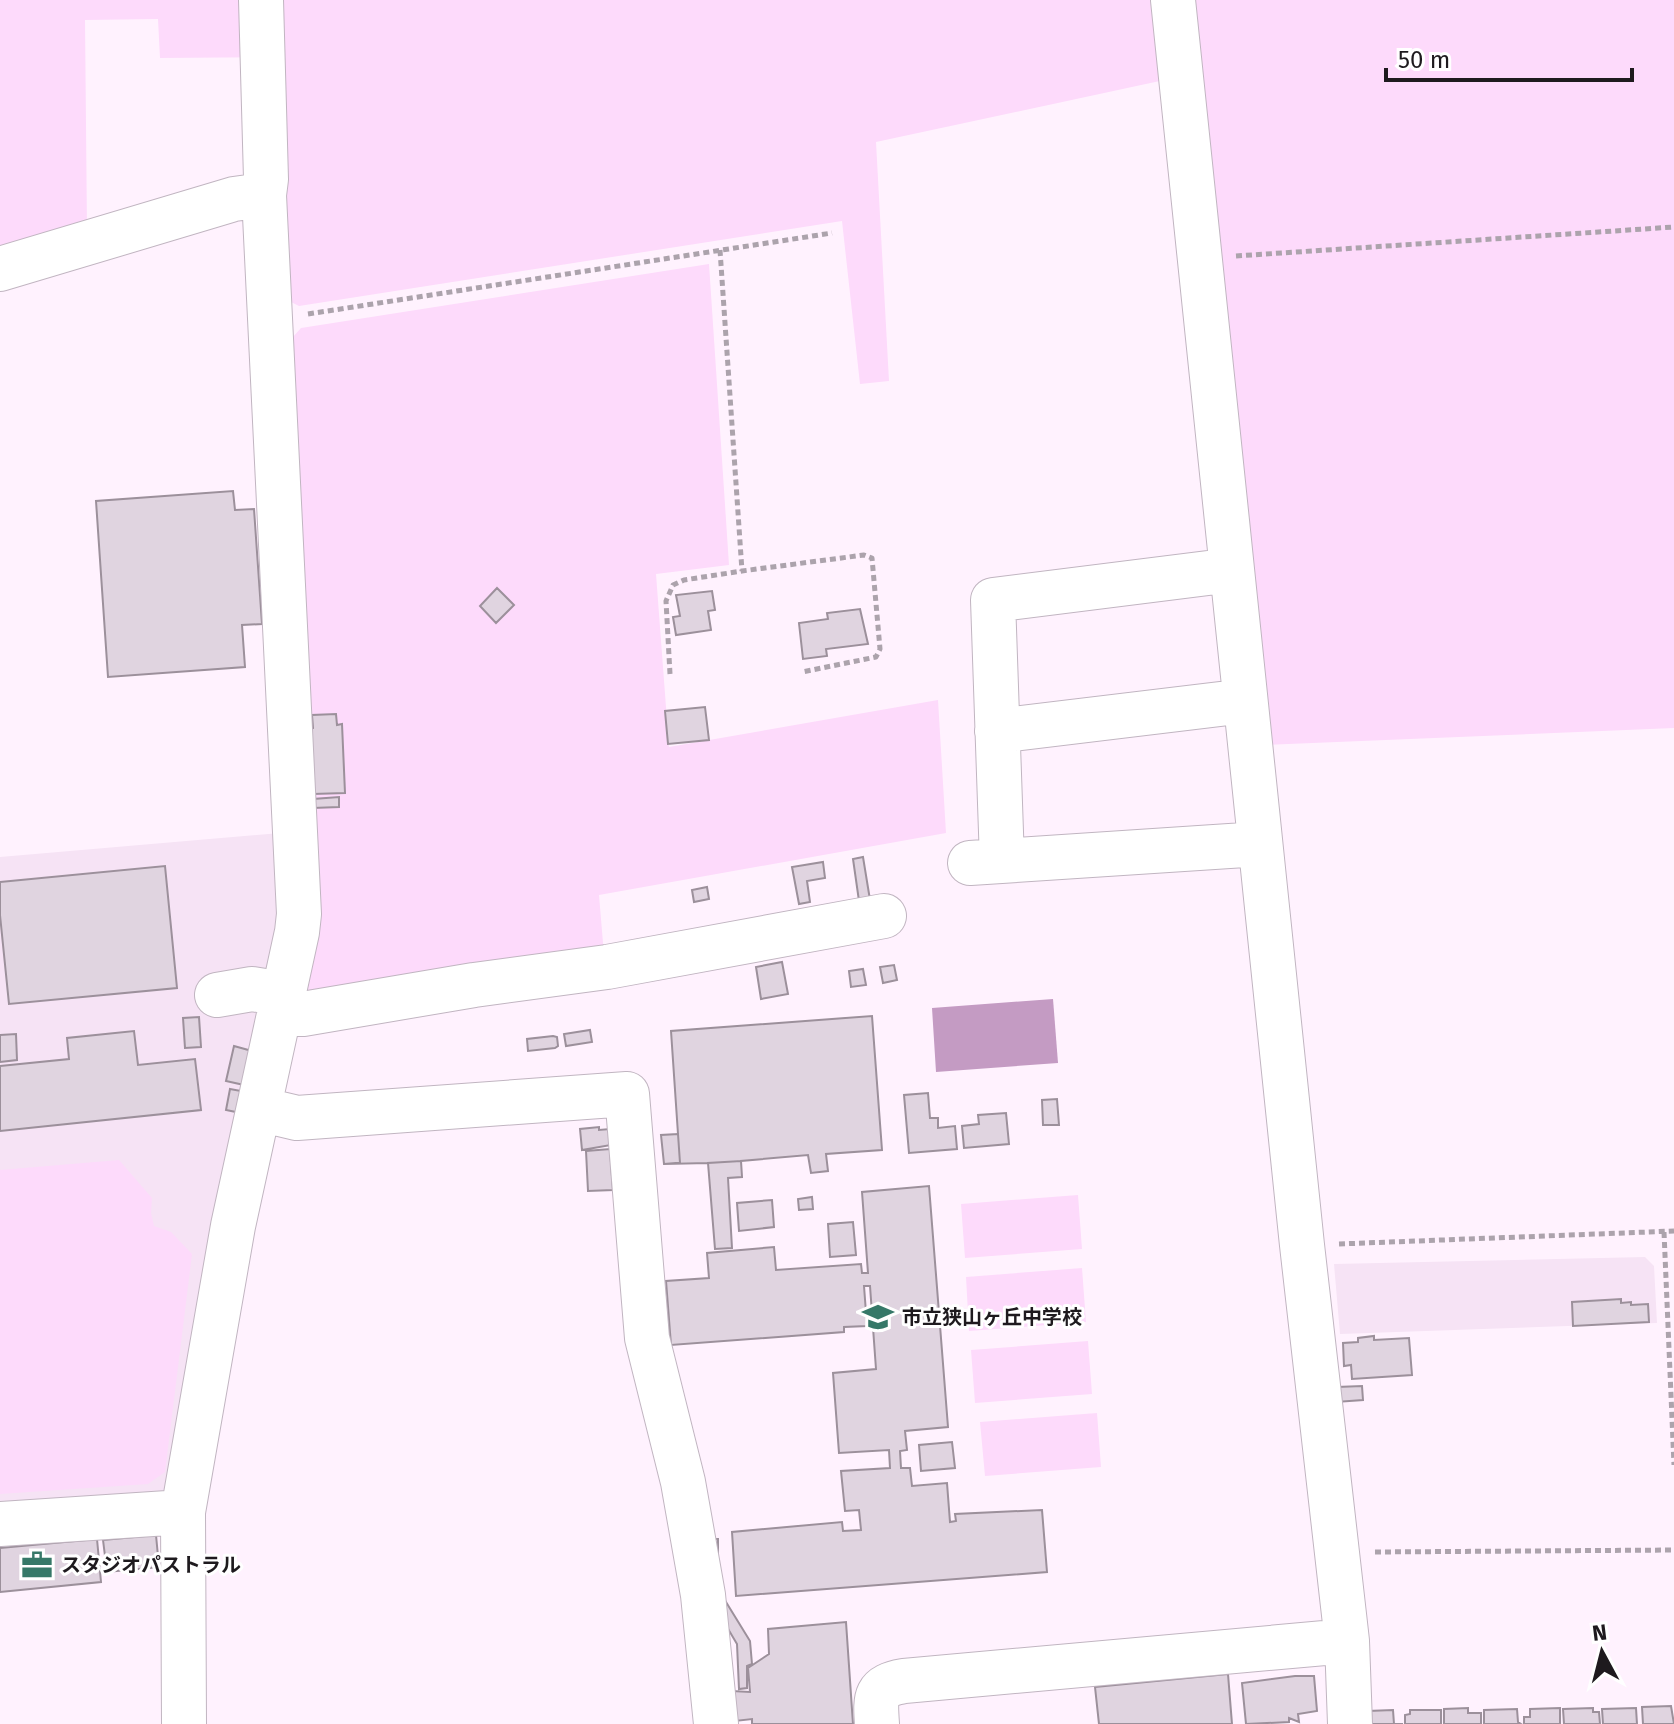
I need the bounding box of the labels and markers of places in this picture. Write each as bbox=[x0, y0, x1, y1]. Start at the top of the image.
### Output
school or university icon: 市立狭山ヶ丘中学校 bbox=[861, 1300, 895, 1334]
place label: 市立狭山ヶ丘中学校 bbox=[902, 1305, 1082, 1329]
office icon: スタジオパストラル bbox=[20, 1548, 54, 1582]
place label: スタジオパストラル bbox=[61, 1553, 241, 1577]

